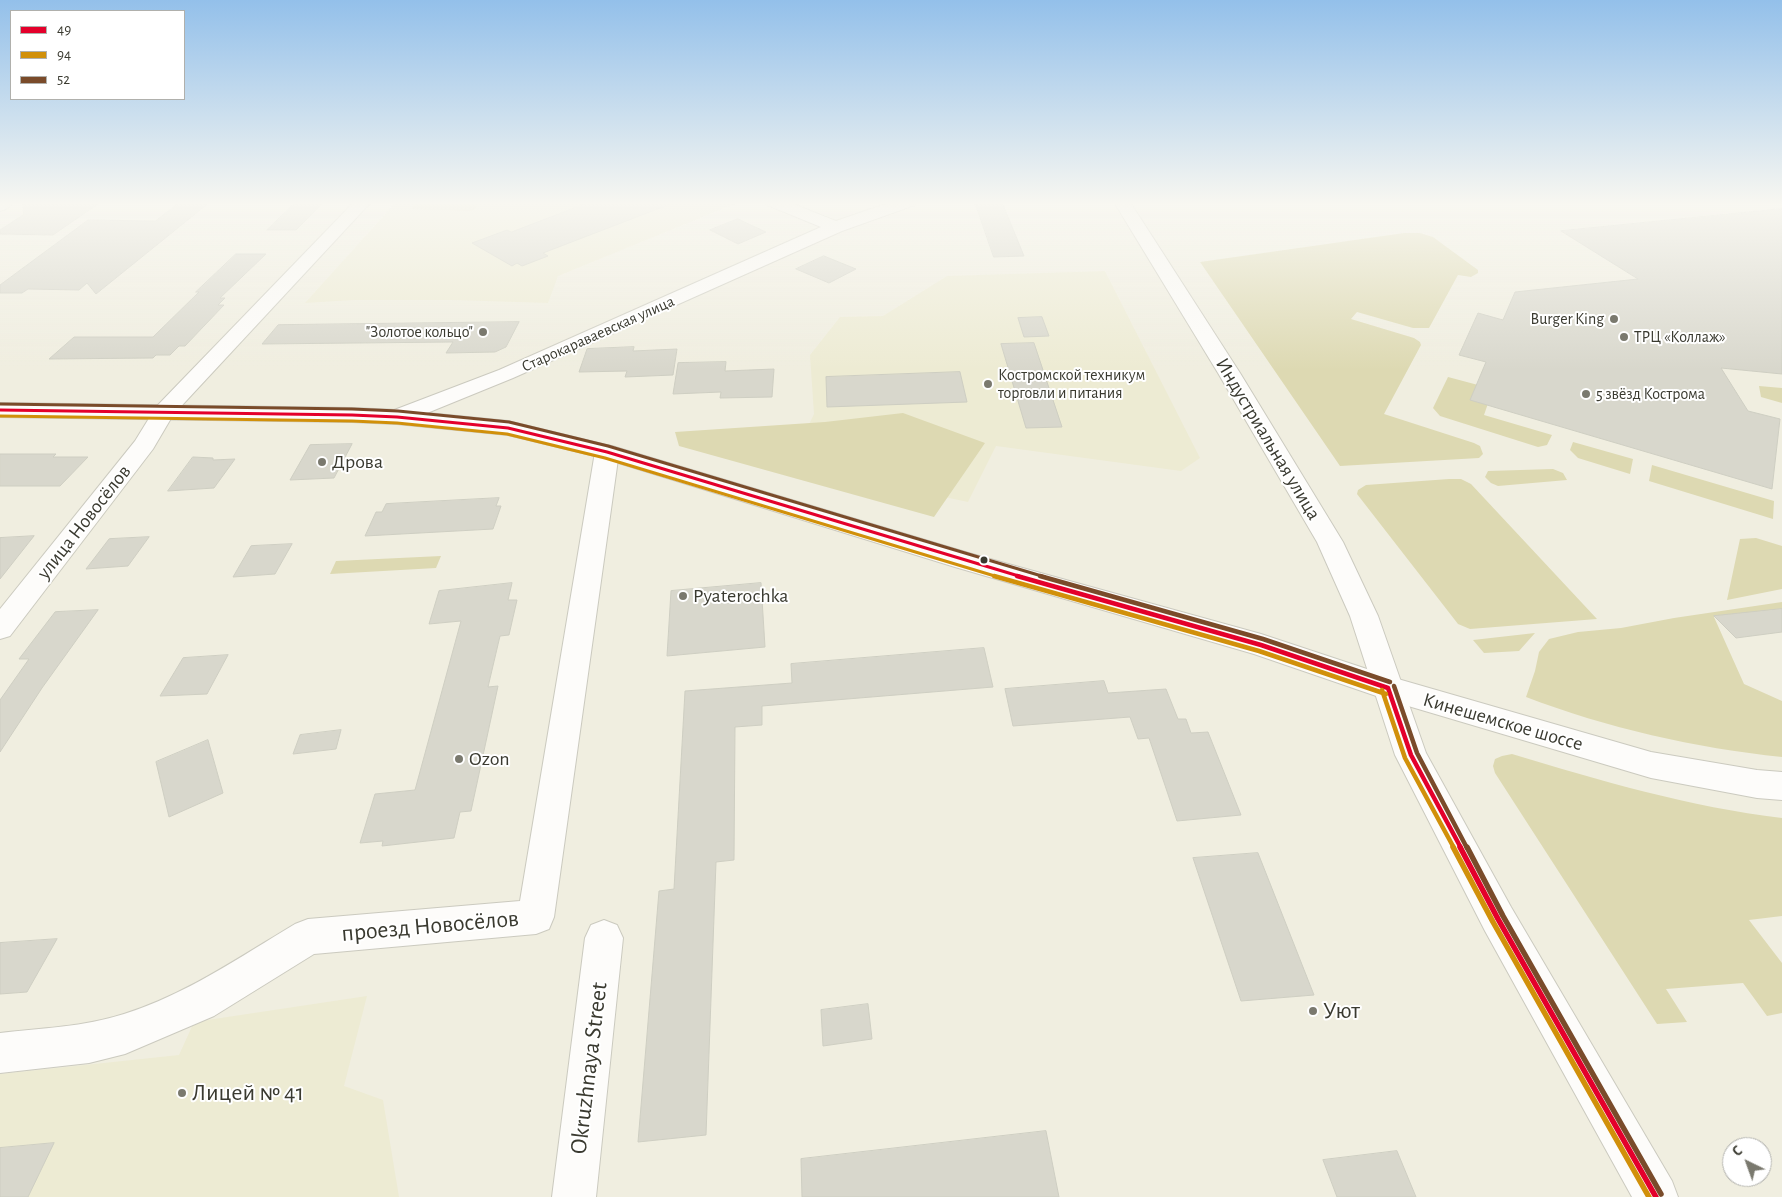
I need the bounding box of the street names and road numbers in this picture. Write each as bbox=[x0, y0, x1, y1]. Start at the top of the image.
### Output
street label: Старокараваевская улица bbox=[519, 292, 677, 376]
street label: Индустриальная улица bbox=[1210, 353, 1326, 525]
street label: улица Новосёлов bbox=[32, 460, 136, 584]
street label: Кинешемское шоссе bbox=[1420, 688, 1586, 756]
street label: проезд Новосёлов bbox=[340, 904, 520, 948]
street label: Okruzhnaya Street bbox=[564, 980, 614, 1156]

